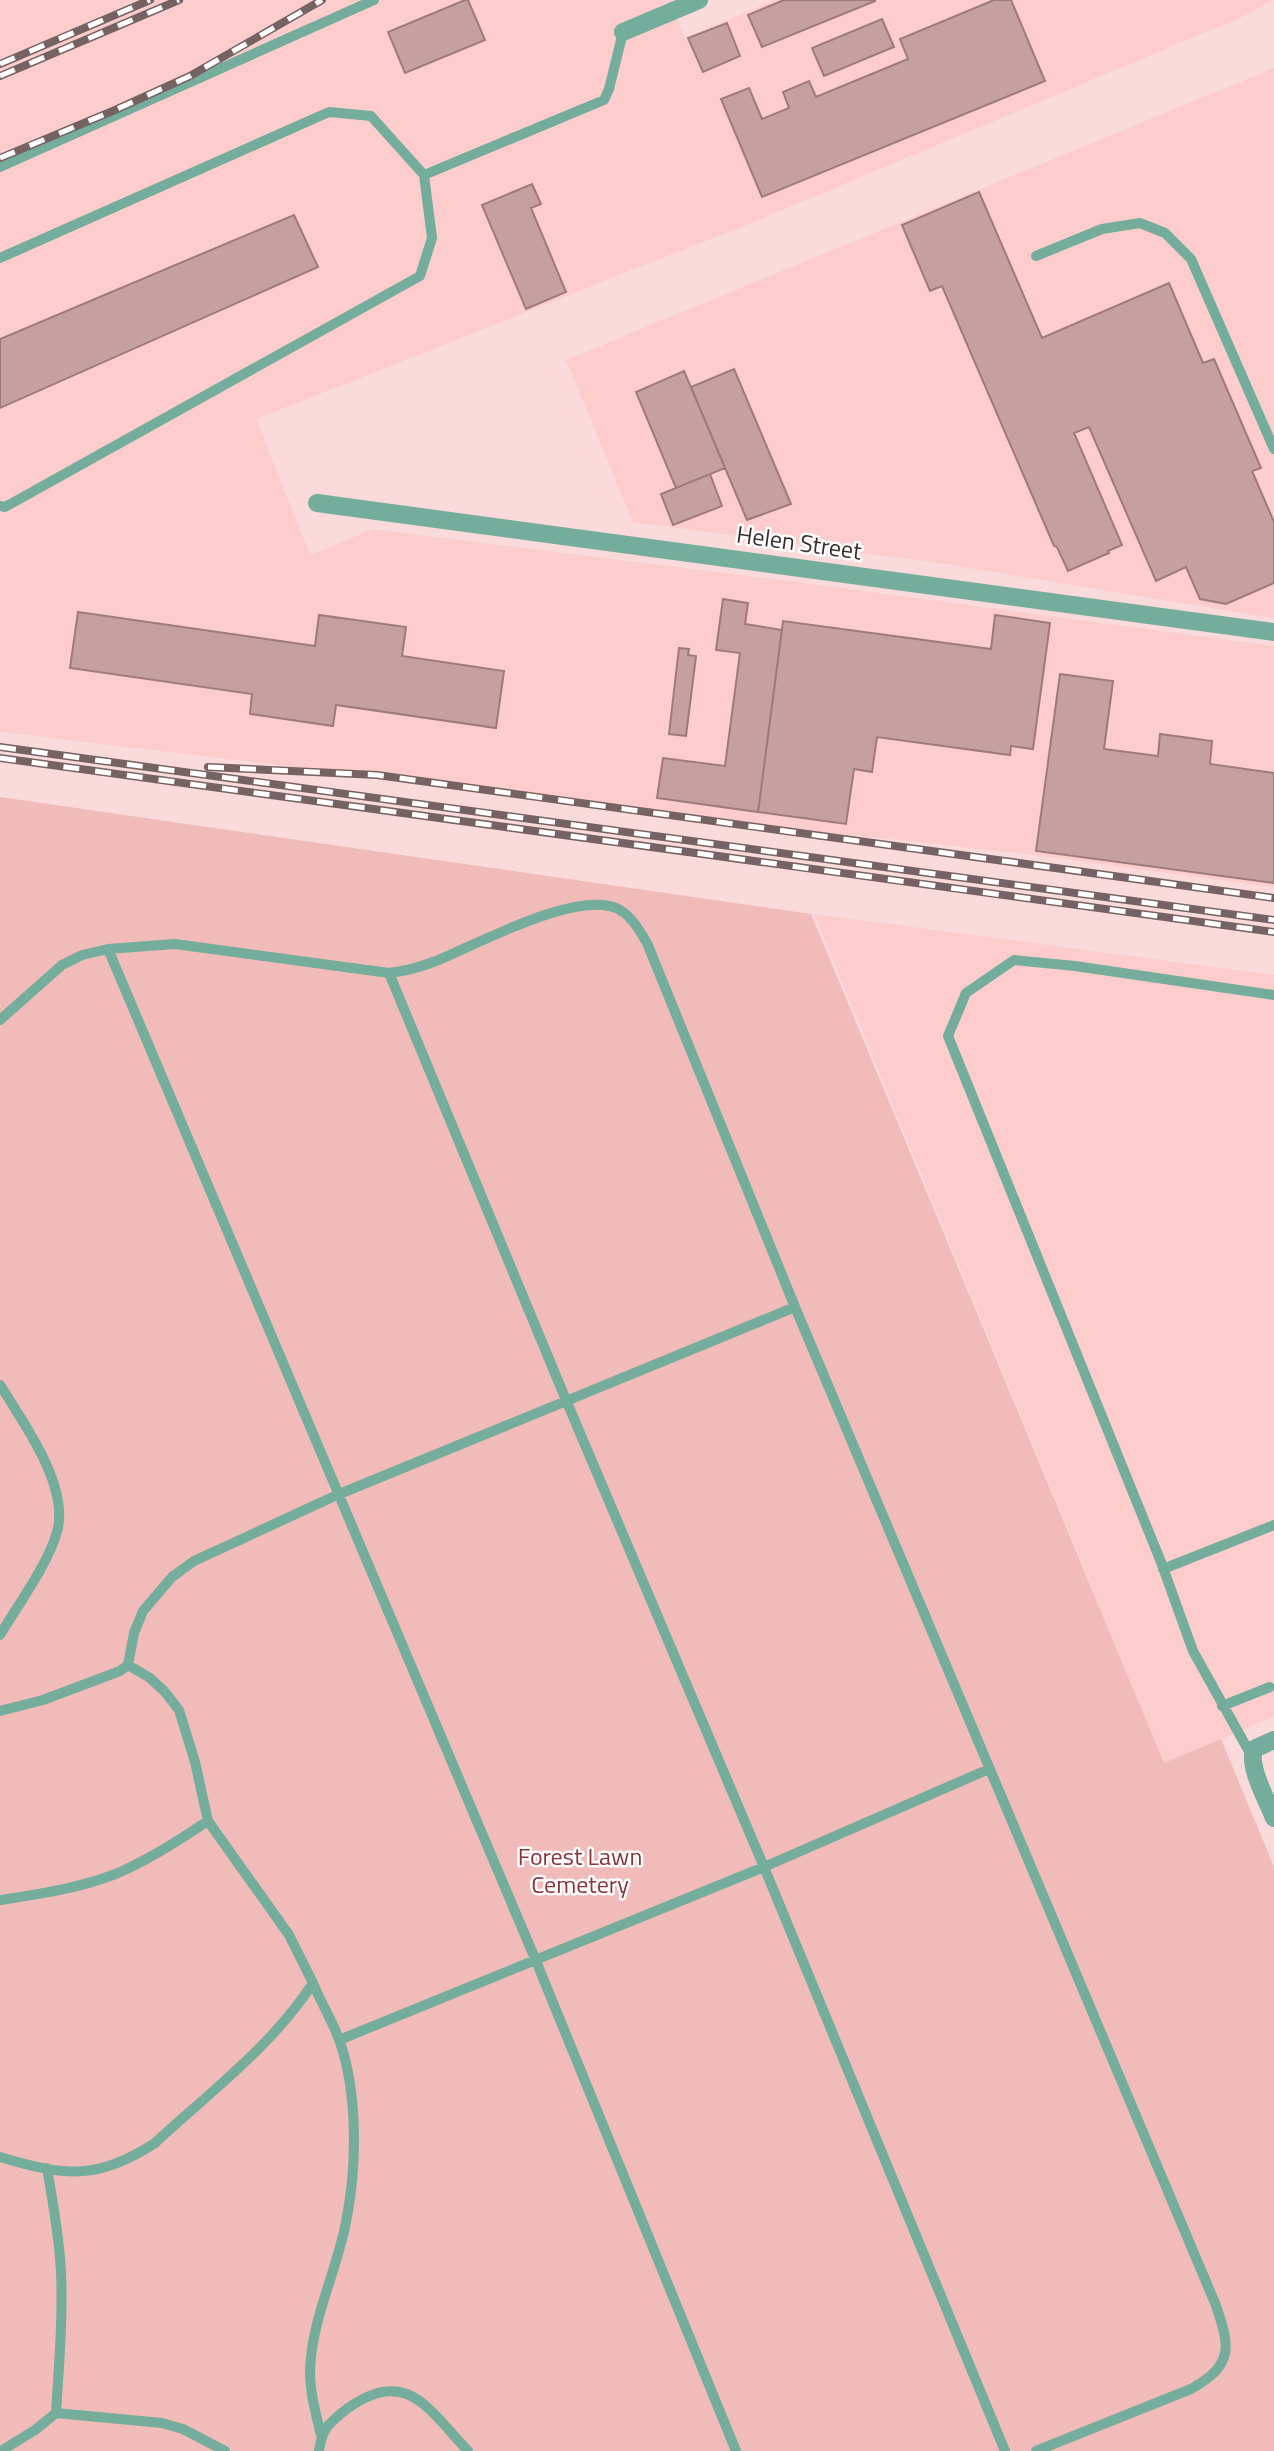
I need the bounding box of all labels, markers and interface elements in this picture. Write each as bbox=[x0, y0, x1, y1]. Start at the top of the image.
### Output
street label: Helen Street bbox=[734, 515, 865, 569]
park label: Forest Lawn Cemetery bbox=[518, 1838, 642, 1902]

